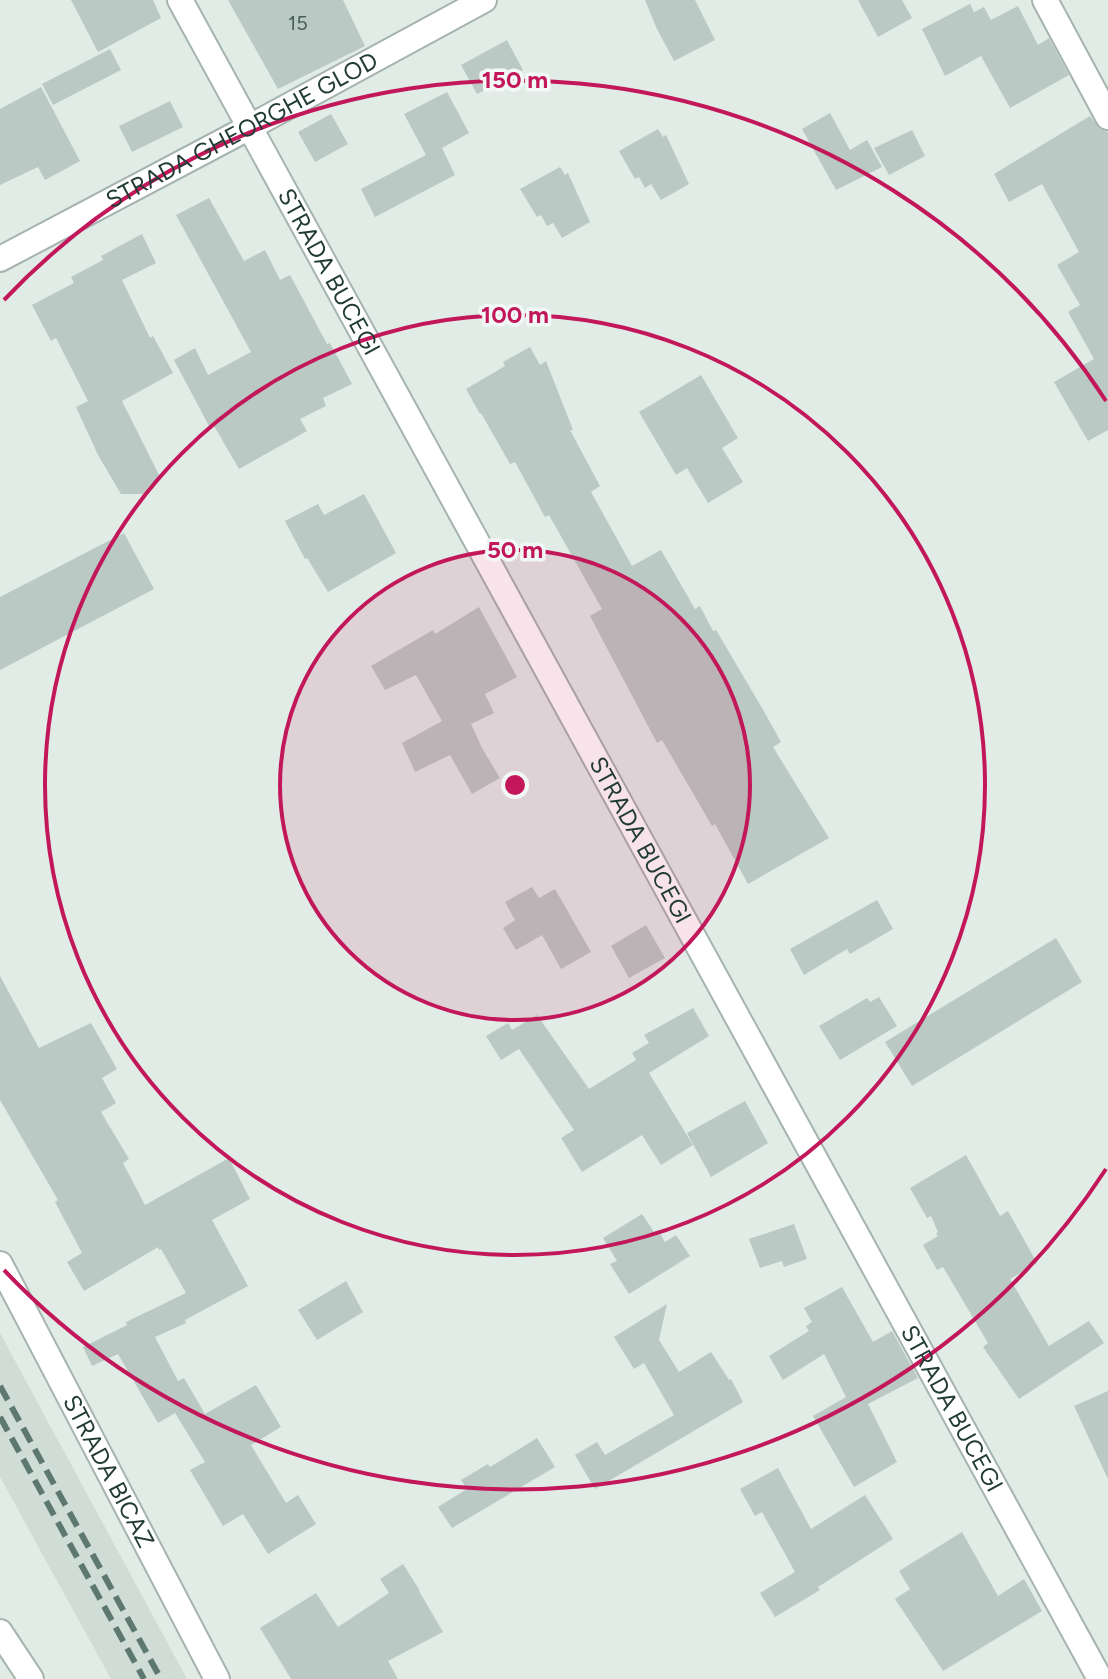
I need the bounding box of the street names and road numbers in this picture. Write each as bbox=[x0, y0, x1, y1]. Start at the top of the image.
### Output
street label: STRADA GHEORGHE GLOD bbox=[101, 45, 383, 214]
street label: STRADA BUCEGI bbox=[272, 183, 387, 360]
street label: STRADA BUCEGI bbox=[583, 752, 698, 928]
street label: STRADA BUCEGI bbox=[895, 1320, 1009, 1497]
street label: STRADA BICAZ bbox=[57, 1390, 161, 1552]

